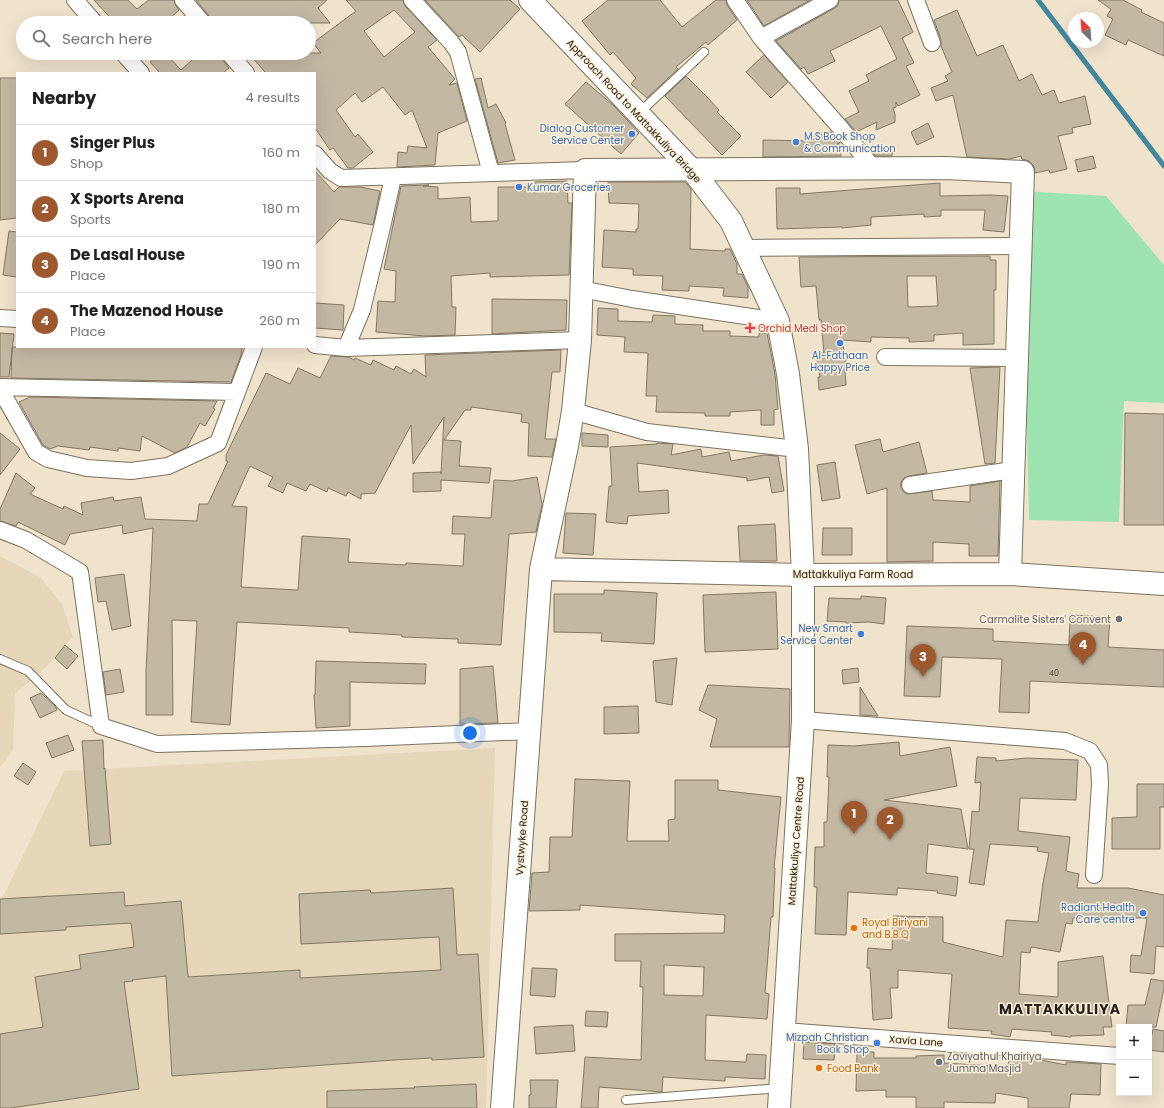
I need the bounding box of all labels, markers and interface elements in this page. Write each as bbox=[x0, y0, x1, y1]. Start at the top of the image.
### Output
north arrow bbox=[1068, 12, 1104, 48]
search box bbox=[16, 16, 316, 60]
icon: search bbox=[30, 27, 52, 49]
text: Search here bbox=[62, 28, 152, 49]
street label: Approach Road to Mattakkuliya Bridge bbox=[563, 36, 705, 186]
text: Nearby bbox=[32, 86, 96, 110]
text: 4 results bbox=[246, 88, 300, 107]
place label: Dialog Customer Service Center bbox=[540, 121, 624, 148]
marker: Dialog Customer Service Center bbox=[627, 129, 637, 139]
place label: M.S Book Shop & Communication bbox=[804, 129, 896, 156]
text: Singer Plus bbox=[70, 132, 155, 153]
marker: M.S Book Shop & Communication bbox=[791, 137, 801, 147]
text: 1 bbox=[43, 143, 47, 162]
text: 160 m bbox=[263, 143, 300, 162]
text: Shop bbox=[70, 154, 103, 173]
place label: Kumar Groceries bbox=[527, 180, 611, 195]
marker: Kumar Groceries bbox=[514, 182, 524, 192]
text: X Sports Arena bbox=[70, 188, 184, 209]
text: 2 bbox=[41, 199, 49, 218]
text: 180 m bbox=[263, 199, 300, 218]
text: Sports bbox=[70, 210, 111, 229]
text: De Lasal House bbox=[70, 244, 185, 265]
text: 3 bbox=[41, 255, 49, 274]
text: 190 m bbox=[263, 255, 300, 274]
text: Place bbox=[70, 266, 105, 285]
text: The Mazenod House bbox=[70, 300, 223, 321]
text: 4 bbox=[41, 311, 49, 330]
text: 260 m bbox=[259, 311, 300, 330]
place label: Orchid Medi Shop bbox=[758, 321, 846, 336]
text: Place bbox=[70, 322, 105, 341]
marker: Orchid Medi Shop bbox=[745, 323, 755, 333]
marker: Al-Fathaan Happy Price bbox=[835, 338, 845, 348]
place label: Al-Fathaan Happy Price bbox=[810, 348, 870, 375]
street label: Mattakkuliya Farm Road bbox=[793, 567, 913, 582]
place label: Carmalite Sisters' Convent bbox=[979, 612, 1111, 627]
marker: Carmalite Sisters' Convent bbox=[1114, 614, 1124, 624]
place label: New Smart Service Center bbox=[780, 621, 853, 648]
marker: New Smart Service Center bbox=[856, 629, 866, 639]
pin: 4 bbox=[1070, 632, 1096, 665]
pin: 3 bbox=[910, 644, 936, 677]
house number: 40 bbox=[1049, 668, 1059, 679]
your location bbox=[460, 723, 480, 743]
street label: Mattakkuliya Centre Road bbox=[784, 776, 808, 906]
street label: Vystwyke Road bbox=[512, 800, 532, 876]
pin: 1 bbox=[841, 801, 867, 834]
pin: 2 bbox=[877, 807, 903, 840]
place label: Radiant Health Care centre bbox=[1061, 900, 1135, 927]
marker: Radiant Health Care centre bbox=[1138, 908, 1148, 918]
place label: Royal Biriyani and B.B.Q bbox=[862, 915, 928, 942]
marker: Royal Biriyani and B.B.Q bbox=[849, 923, 859, 933]
district label: MATTAKKULIYA bbox=[999, 999, 1121, 1019]
map controls bbox=[1116, 1024, 1152, 1096]
button: + bbox=[1116, 1024, 1152, 1060]
place label: Mizpah Christian Book Shop bbox=[786, 1030, 869, 1057]
street label: Xavia Lane bbox=[888, 1032, 944, 1050]
marker: Mizpah Christian Book Shop bbox=[872, 1038, 882, 1048]
place label: Zaviyathul Khairiya Jumma Masjid bbox=[947, 1049, 1041, 1076]
marker: Zaviyathul Khairiya Jumma Masjid bbox=[934, 1057, 944, 1067]
button: − bbox=[1116, 1060, 1152, 1096]
place label: Food Bank bbox=[827, 1061, 880, 1076]
marker: Food Bank bbox=[814, 1063, 824, 1073]

